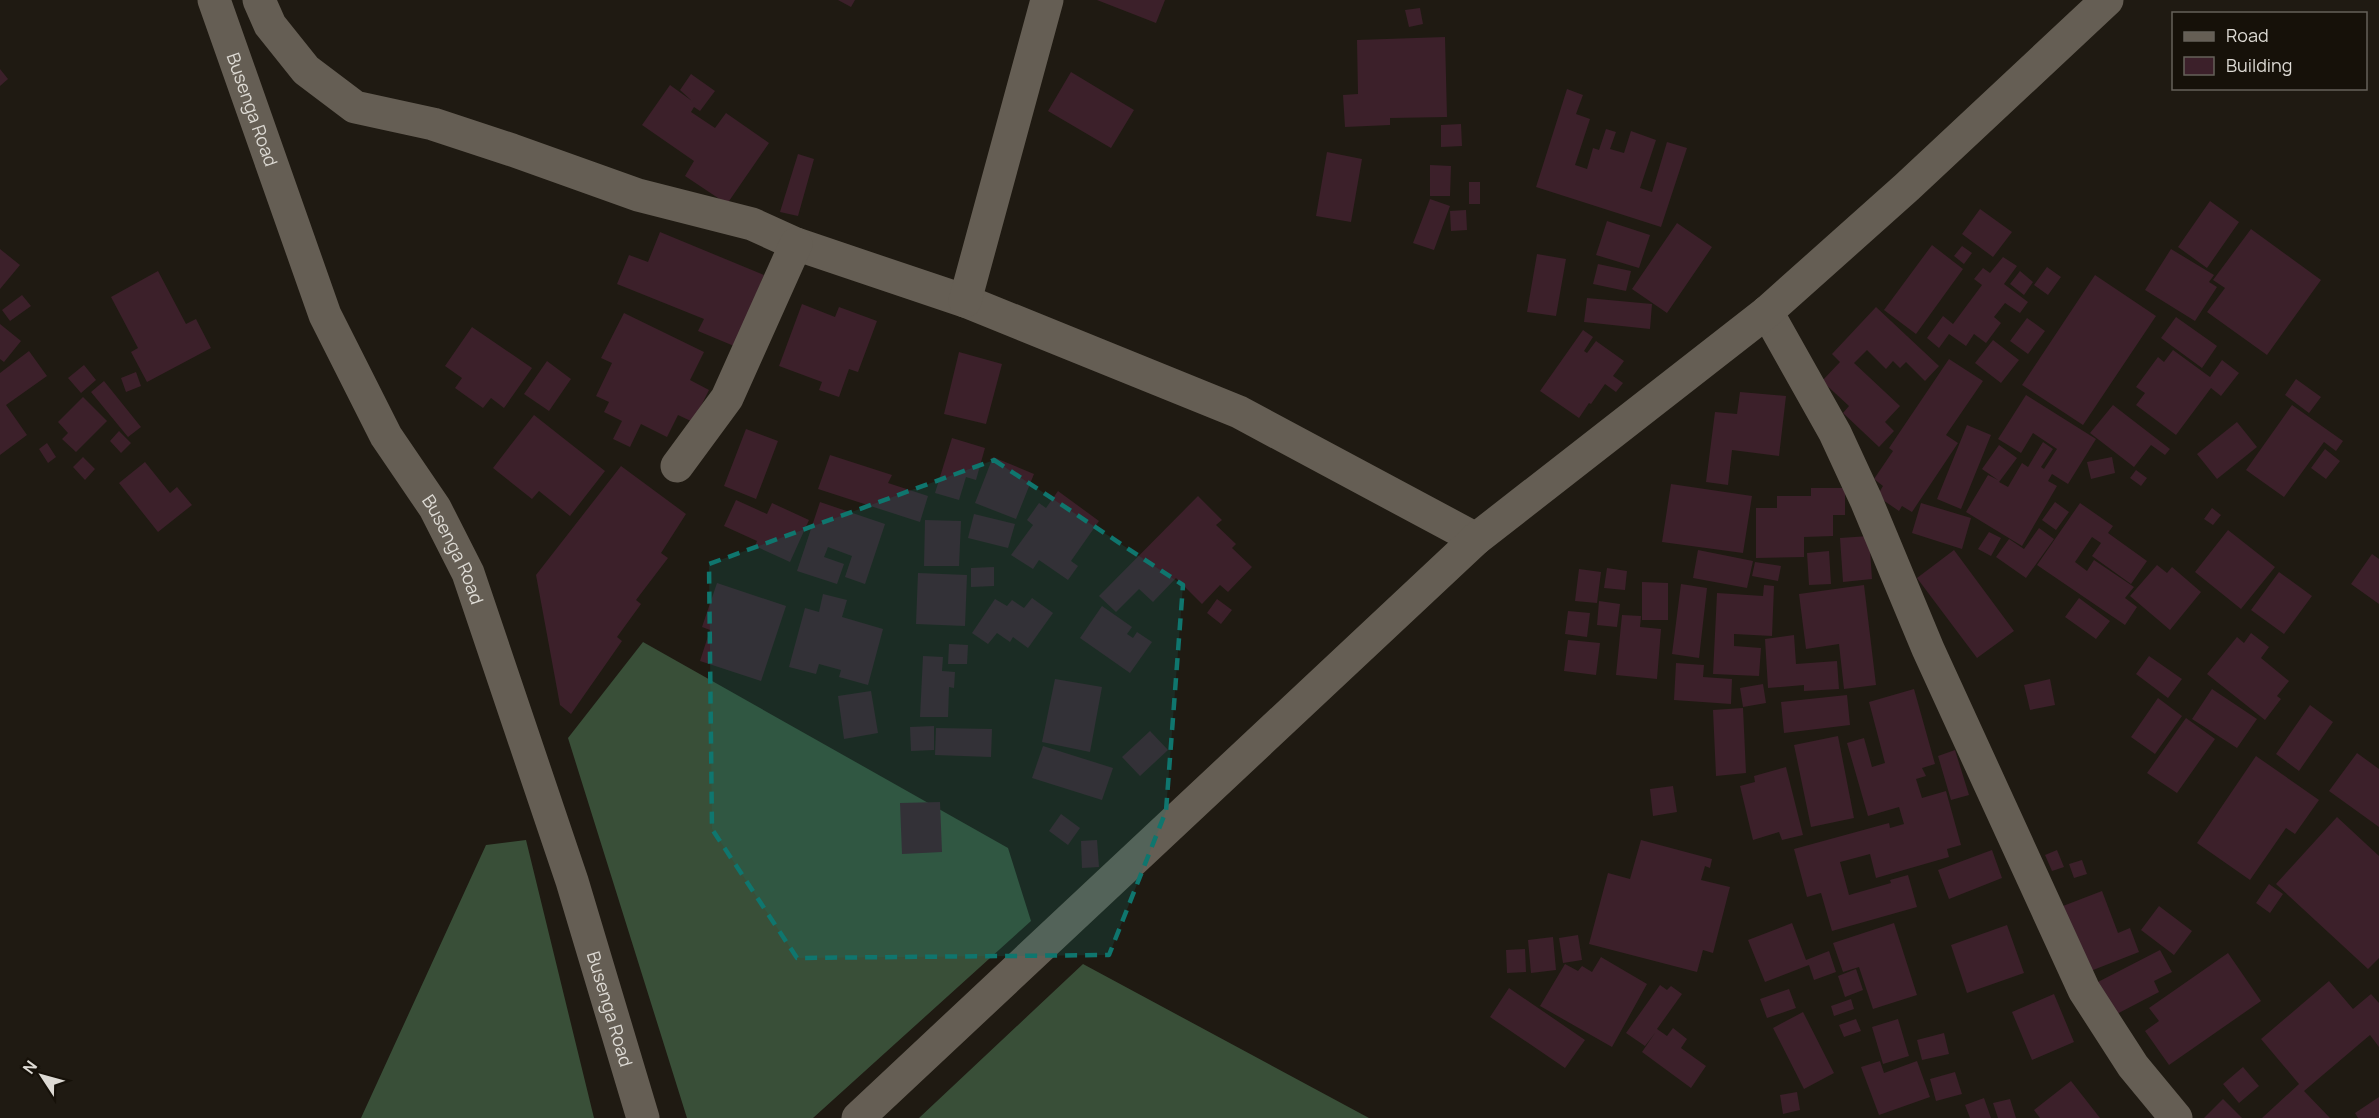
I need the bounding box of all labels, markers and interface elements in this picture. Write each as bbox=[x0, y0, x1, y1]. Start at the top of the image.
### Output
legend bbox=[2172, 12, 2367, 90]
text: Road bbox=[2226, 23, 2269, 47]
street label: Busenga Road bbox=[221, 49, 284, 170]
text: Building bbox=[2226, 53, 2292, 77]
street label: Busenga Road bbox=[417, 490, 490, 607]
street label: Busenga Road bbox=[582, 948, 639, 1069]
north arrow bbox=[12, 1046, 72, 1106]
text: N bbox=[18, 1056, 42, 1078]

